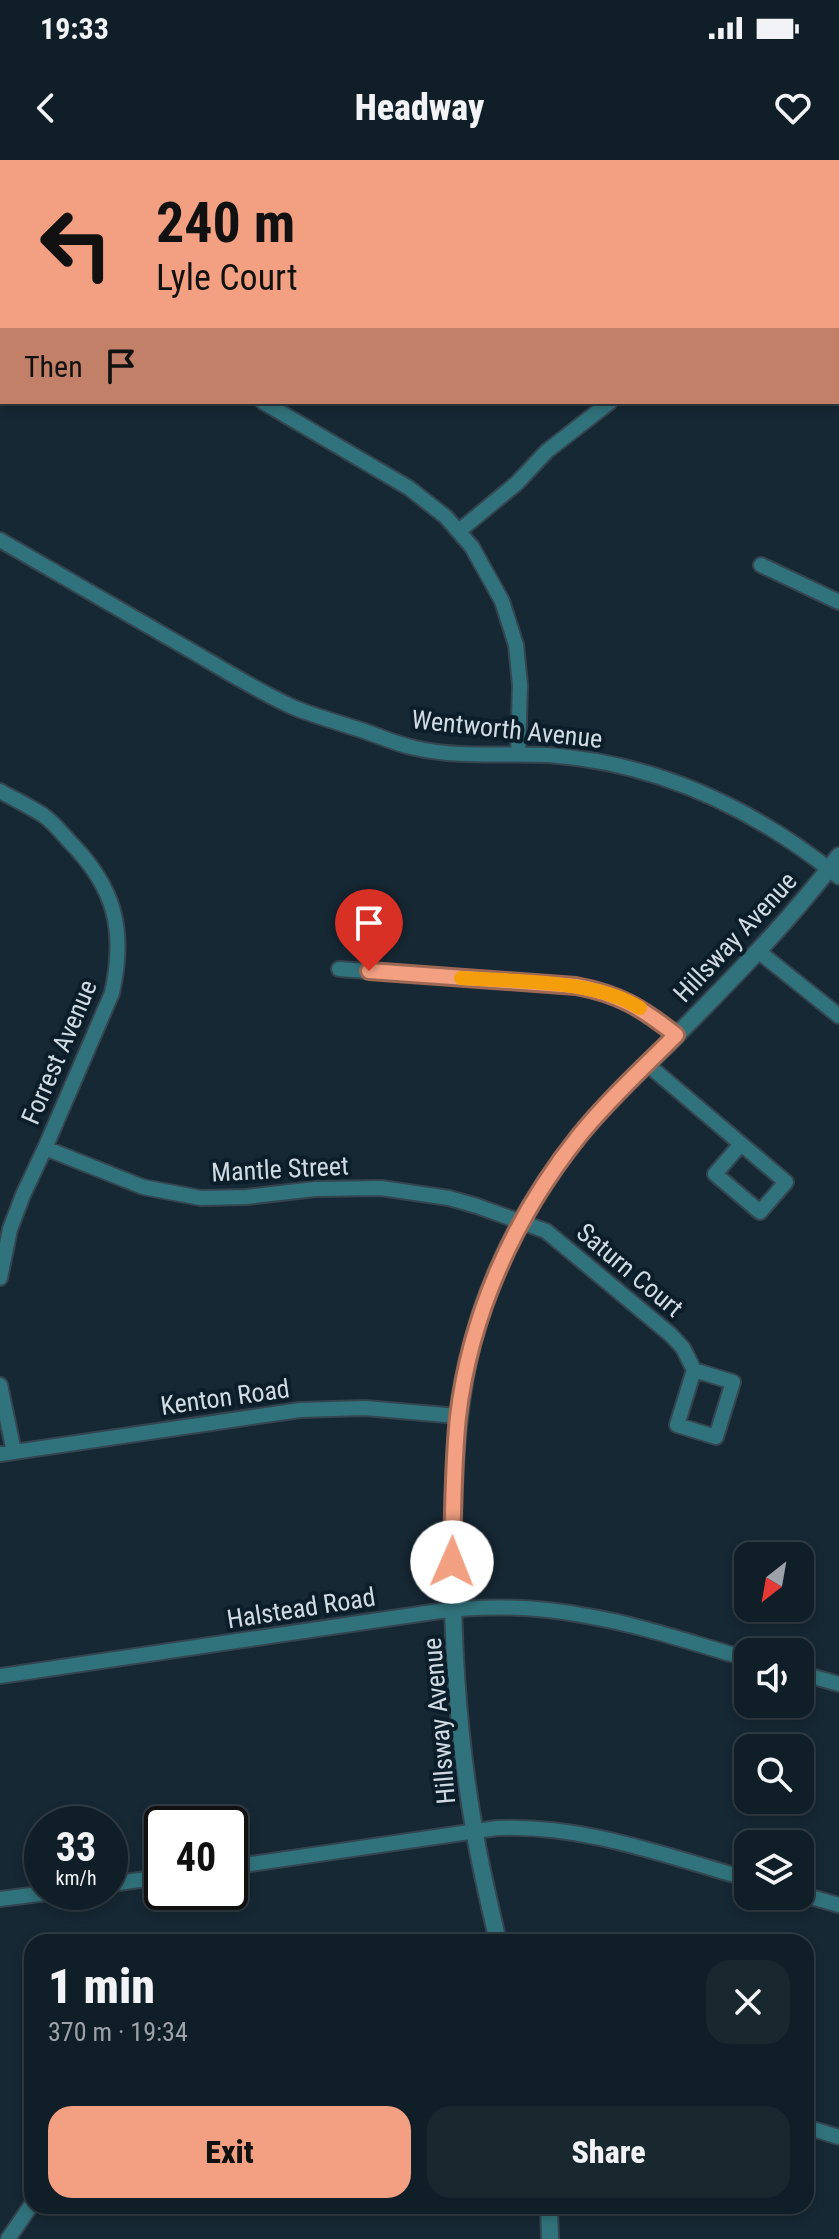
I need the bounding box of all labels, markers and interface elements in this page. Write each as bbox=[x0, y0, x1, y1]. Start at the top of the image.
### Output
text: 19:33 bbox=[40, 11, 109, 46]
icon: back bbox=[24, 86, 68, 130]
icon: heart bbox=[771, 86, 815, 130]
text: Headway bbox=[355, 87, 484, 129]
text: 240 m bbox=[156, 190, 295, 256]
icon: left bbox=[24, 192, 128, 296]
text: Lyle Court bbox=[156, 257, 298, 299]
icon: arrive bbox=[99, 344, 143, 388]
text: Then bbox=[24, 349, 83, 384]
street label: Wentworth Avenue bbox=[410, 704, 604, 754]
street label: Hillsway Avenue bbox=[667, 866, 803, 1008]
pin bbox=[335, 889, 403, 971]
icon: arrive bbox=[347, 901, 391, 945]
street label: Forrest Avenue bbox=[15, 976, 103, 1128]
street label: Mantle Street bbox=[211, 1150, 349, 1188]
street label: Saturn Court bbox=[571, 1217, 689, 1323]
street label: Kenton Road bbox=[159, 1373, 291, 1421]
position arrow bbox=[410, 1520, 494, 1604]
north arrow bbox=[734, 1542, 814, 1622]
map controls bbox=[734, 1542, 814, 1910]
street label: Halstead Road bbox=[225, 1581, 377, 1635]
street label: Hillsway Avenue bbox=[417, 1637, 461, 1805]
button: sound bbox=[734, 1638, 814, 1718]
button: search bbox=[734, 1734, 814, 1814]
speed limit sign: 40 bbox=[144, 1806, 248, 1910]
text: 33 bbox=[56, 1824, 96, 1871]
button: layers bbox=[734, 1830, 814, 1910]
text: km/h bbox=[55, 1866, 97, 1890]
text: 1 min bbox=[48, 1958, 155, 2015]
button: close bbox=[706, 1960, 790, 2044]
text: 370 m · 19:34 bbox=[48, 2017, 188, 2047]
button: Exit bbox=[48, 2106, 411, 2198]
button: Share bbox=[427, 2106, 790, 2198]

